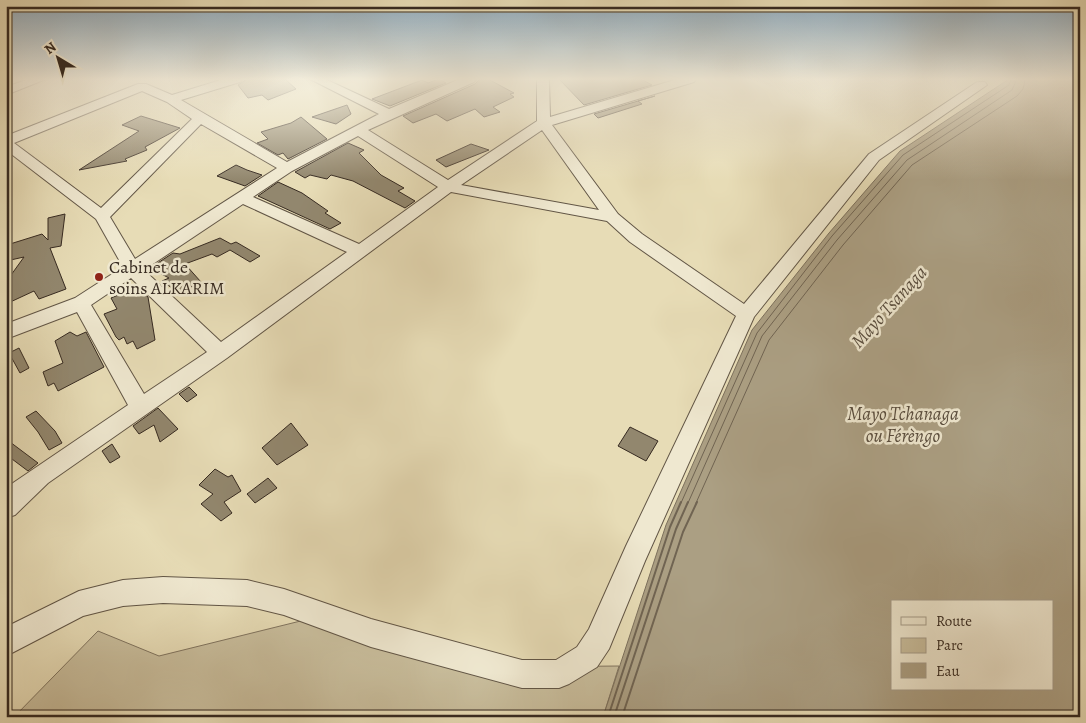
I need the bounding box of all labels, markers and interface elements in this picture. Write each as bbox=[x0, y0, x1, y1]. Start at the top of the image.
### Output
north arrow bbox=[32, 32, 82, 82]
text: N bbox=[40, 38, 60, 59]
place label: Cabinet de soins ALKARIM bbox=[109, 255, 225, 300]
water label: Mayo Tsanaga bbox=[845, 260, 933, 354]
marker: Cabinet de soins ALKARIM bbox=[93, 271, 105, 283]
water label: Mayo Tchanaga ou Férèngo bbox=[847, 401, 959, 449]
legend bbox=[891, 600, 1054, 690]
text: Route bbox=[936, 611, 972, 631]
text: Parc bbox=[936, 635, 963, 655]
text: Eau bbox=[936, 661, 961, 681]

